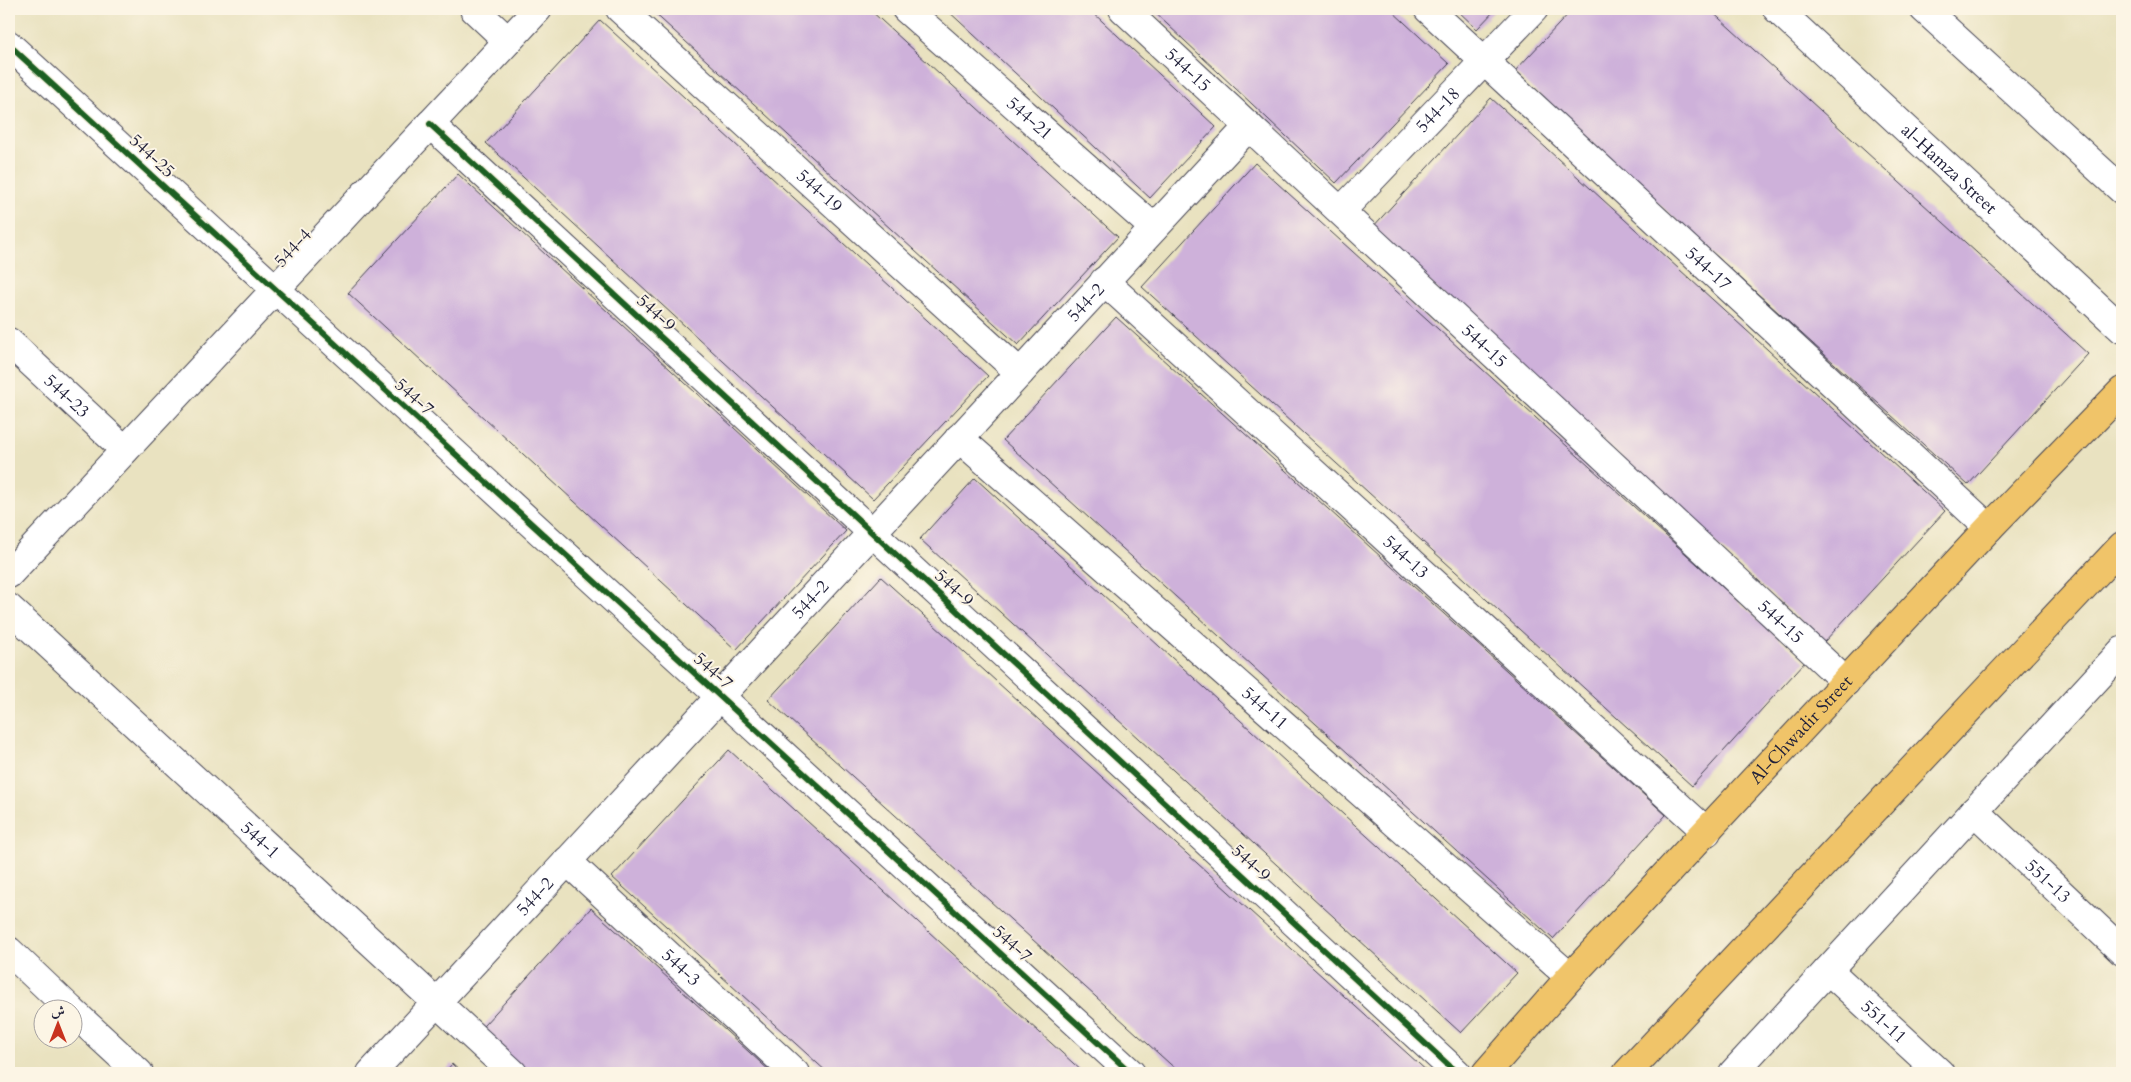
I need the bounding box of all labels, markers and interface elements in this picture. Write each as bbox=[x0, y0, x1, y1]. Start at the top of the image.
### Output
street label: 544-15 bbox=[1160, 42, 1216, 97]
street label: 544-18 bbox=[1410, 82, 1465, 138]
street label: 544-21 bbox=[1001, 91, 1058, 146]
street label: al-Hamza Street bbox=[1896, 118, 2003, 220]
street label: 544-25 bbox=[124, 128, 180, 184]
street label: 544-19 bbox=[791, 163, 848, 218]
street label: 544-4 bbox=[269, 223, 317, 273]
street label: 544-17 bbox=[1680, 241, 1737, 296]
street label: 544-2 bbox=[1061, 277, 1110, 327]
street label: 544-9 bbox=[631, 289, 681, 337]
street label: 544-15 bbox=[1456, 318, 1513, 373]
street label: 544-23 bbox=[38, 368, 95, 423]
street label: 544-7 bbox=[389, 373, 439, 421]
street label: 544-13 bbox=[1377, 529, 1434, 584]
street label: 544-9 bbox=[929, 564, 979, 612]
street label: 544-2 bbox=[786, 574, 835, 624]
street label: 544-15 bbox=[1753, 594, 1809, 649]
street label: 544-7 bbox=[688, 647, 738, 695]
street label: Al-Chwadir Street bbox=[1744, 669, 1858, 790]
street label: 544-11 bbox=[1236, 681, 1294, 735]
street label: 544-1 bbox=[235, 815, 285, 864]
street label: 544-9 bbox=[1226, 839, 1276, 887]
street label: 551-13 bbox=[2020, 853, 2076, 909]
street label: 544-2 bbox=[510, 871, 559, 921]
street label: 544-7 bbox=[987, 920, 1037, 968]
street label: 544-3 bbox=[656, 943, 706, 992]
street label: 551-11 bbox=[1856, 994, 1912, 1049]
north arrow bbox=[32, 1000, 82, 1050]
text: ش bbox=[51, 1002, 65, 1021]

